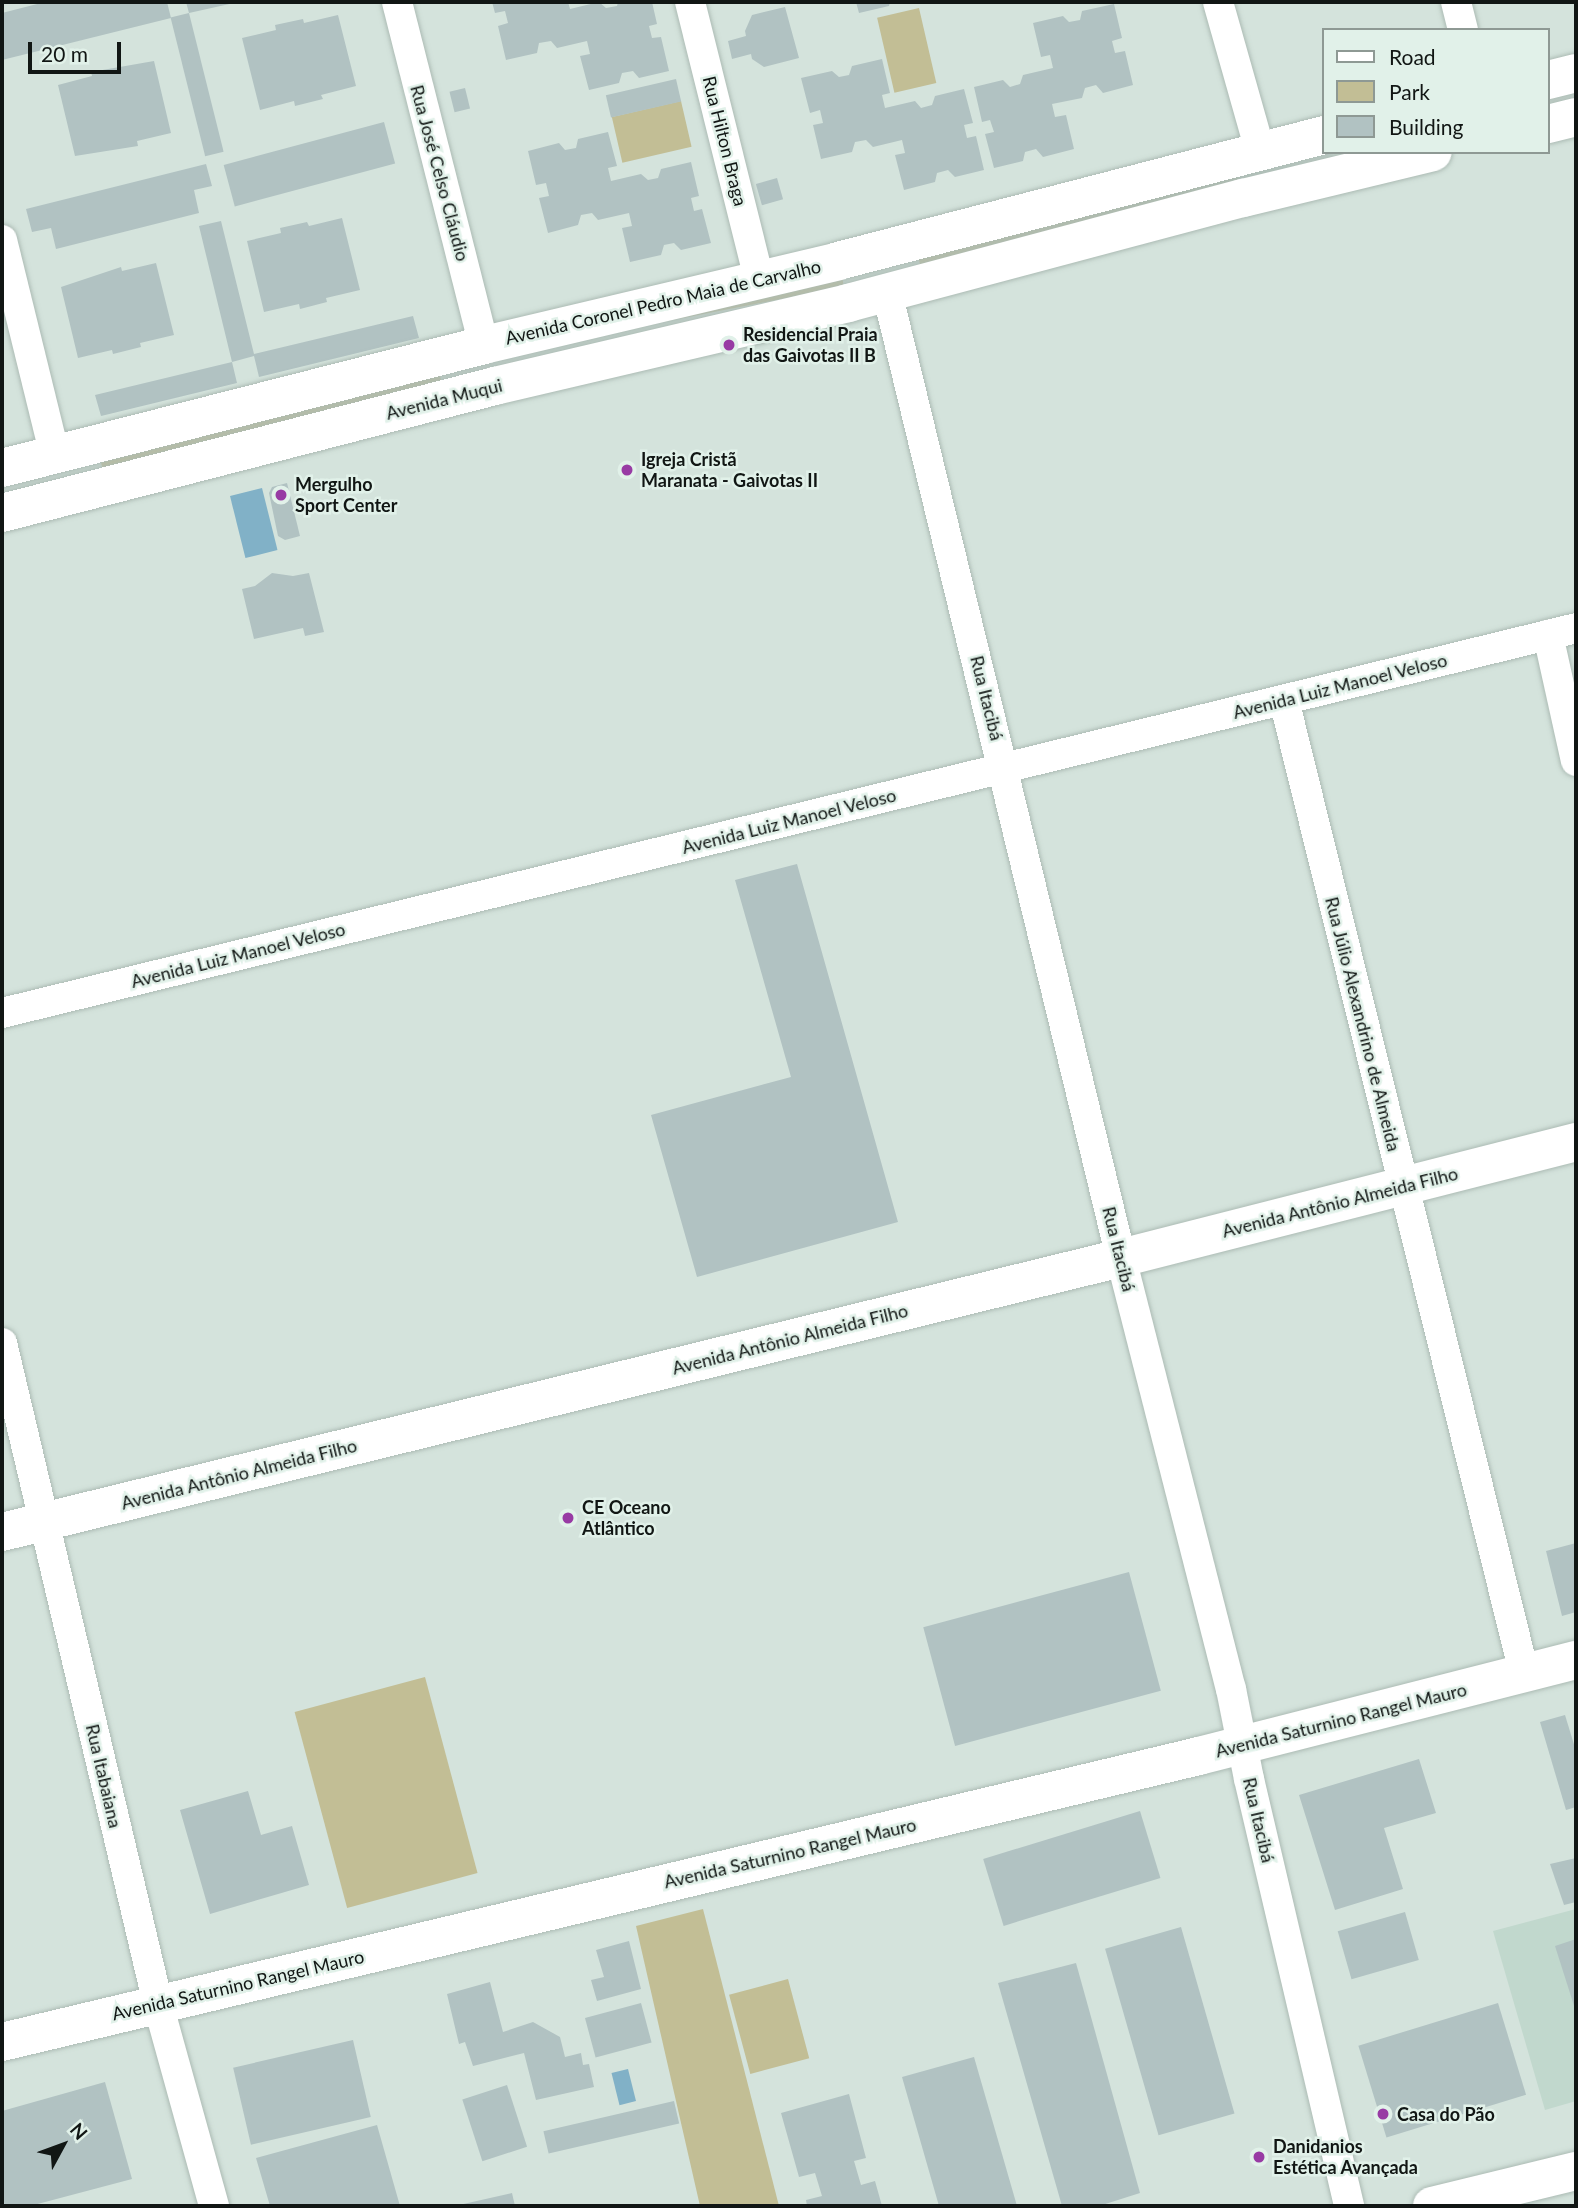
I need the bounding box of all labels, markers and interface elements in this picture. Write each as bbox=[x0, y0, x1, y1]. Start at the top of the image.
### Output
scale bar bbox=[32, 28, 124, 72]
legend bbox=[1322, 28, 1550, 154]
text: 20 m bbox=[41, 41, 88, 66]
text: Road bbox=[1389, 44, 1436, 69]
street label: Rua Hilton Braga bbox=[698, 74, 752, 208]
text: Park bbox=[1389, 79, 1430, 104]
street label: Rua José Celso Cláudio bbox=[406, 82, 474, 264]
text: Building bbox=[1389, 114, 1464, 139]
street label: Avenida Coronel Pedro Maia de Carvalho bbox=[503, 255, 823, 349]
place label: Residencial Praia das Gaivotas II B bbox=[743, 324, 878, 366]
marker: Residencial Praia das Gaivotas II B bbox=[721, 337, 737, 353]
street label: Avenida Muqui bbox=[384, 374, 504, 424]
place label: Igreja Cristã Maranata - Gaivotas II bbox=[641, 449, 818, 491]
marker: Igreja Cristã Maranata - Gaivotas II bbox=[619, 462, 635, 478]
place label: Mergulho Sport Center bbox=[295, 474, 397, 516]
marker: Mergulho Sport Center bbox=[273, 487, 289, 503]
street label: Avenida Luiz Manoel Veloso bbox=[1230, 649, 1450, 723]
street label: Rua Itacibá bbox=[966, 653, 1008, 743]
street label: Avenida Luiz Manoel Veloso bbox=[679, 784, 899, 858]
street label: Rua Júlio Alexandrino de Almeida bbox=[1321, 894, 1405, 1154]
street label: Avenida Luiz Manoel Veloso bbox=[128, 918, 348, 992]
street label: Avenida Antônio Almeida Filho bbox=[1219, 1162, 1461, 1242]
street label: Rua Itacibá bbox=[1098, 1204, 1140, 1294]
street label: Avenida Antônio Almeida Filho bbox=[669, 1299, 911, 1379]
street label: Avenida Antônio Almeida Filho bbox=[118, 1434, 360, 1514]
place label: CE Oceano Atlântico bbox=[582, 1497, 671, 1540]
marker: CE Oceano Atlântico bbox=[560, 1510, 576, 1526]
street label: Avenida Saturnino Rangel Mauro bbox=[1213, 1678, 1469, 1762]
street label: Rua Itabaiana bbox=[82, 1722, 126, 1830]
street label: Rua Itacibá bbox=[1239, 1775, 1279, 1865]
street label: Avenida Saturnino Rangel Mauro bbox=[662, 1813, 918, 1893]
street label: Avenida Saturnino Rangel Mauro bbox=[110, 1945, 366, 2025]
place label: Casa do Pão bbox=[1397, 2103, 1495, 2125]
marker: Casa do Pão bbox=[1375, 2106, 1391, 2122]
north arrow bbox=[28, 2110, 98, 2180]
text: N bbox=[66, 2118, 93, 2144]
place label: Danidanios Estética Avançada bbox=[1273, 2136, 1419, 2178]
marker: Danidanios Estética Avançada bbox=[1251, 2149, 1267, 2165]

